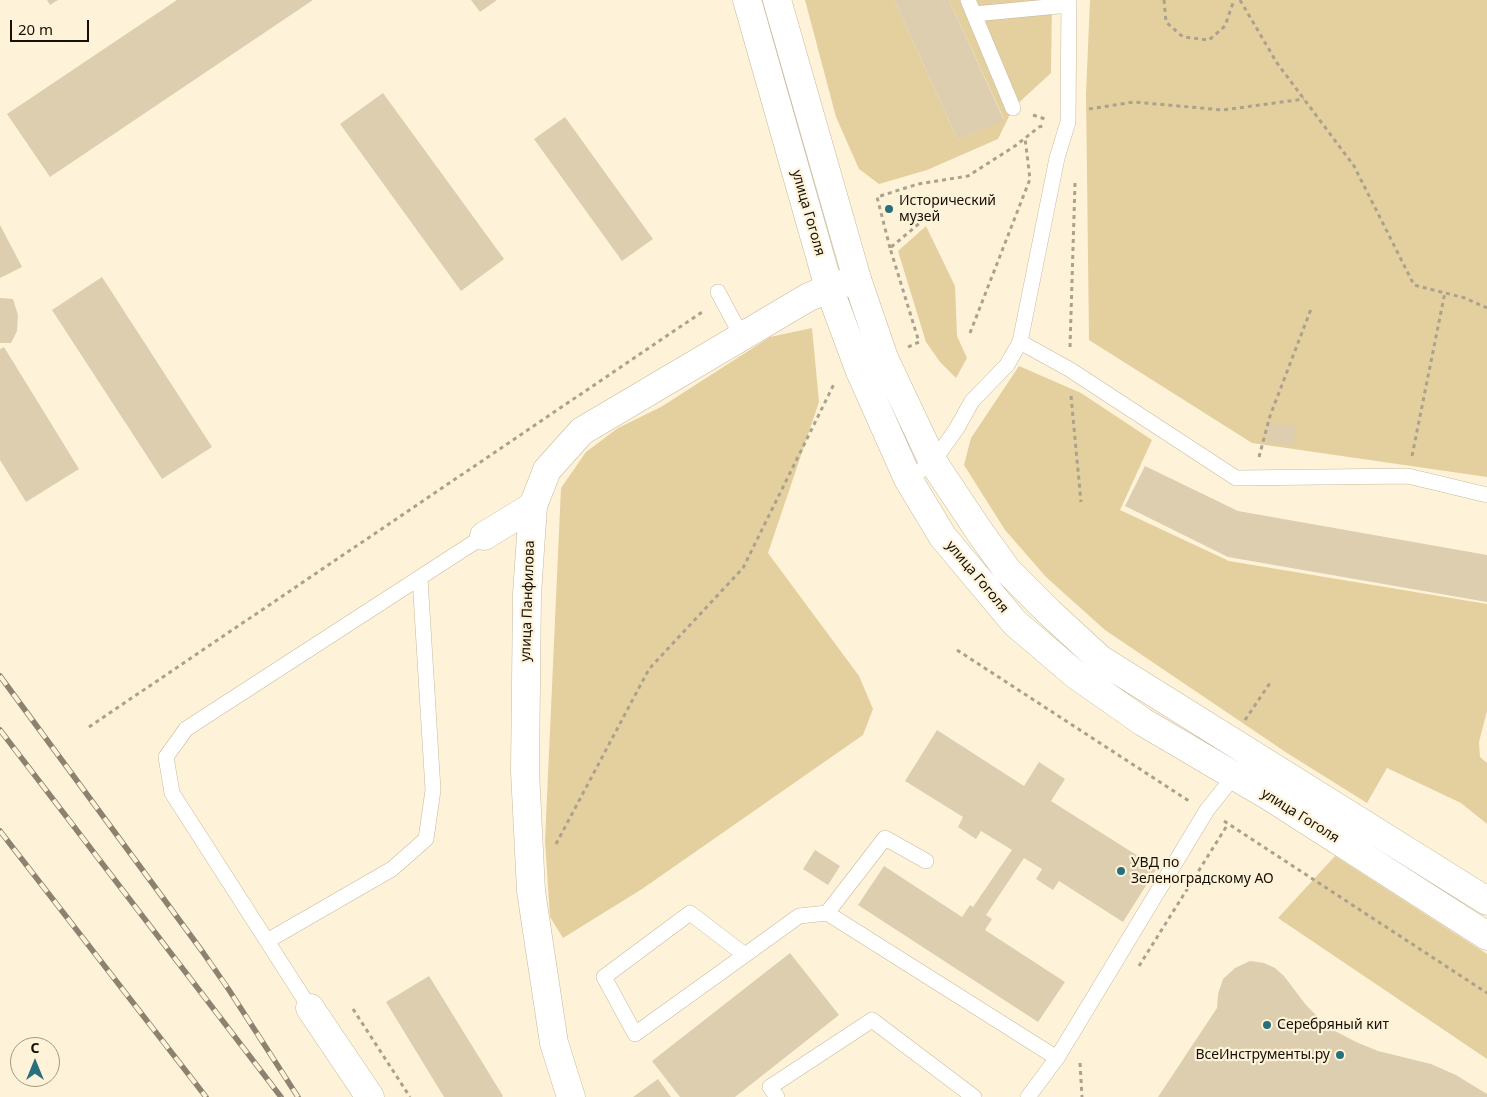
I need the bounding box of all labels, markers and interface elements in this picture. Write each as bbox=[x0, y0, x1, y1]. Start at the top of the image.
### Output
scale bar bbox=[12, 10, 91, 42]
text: 20 m bbox=[18, 19, 53, 39]
street label: улица Гоголя bbox=[788, 168, 828, 258]
place label: Исторический музей bbox=[899, 193, 996, 226]
marker: Исторический музей bbox=[883, 203, 895, 215]
street label: улица Гоголя bbox=[942, 538, 1012, 616]
street label: улица Панфилова bbox=[517, 540, 539, 662]
street label: улица Гоголя bbox=[1258, 785, 1342, 847]
place label: УВД по Зеленоградскому АО bbox=[1131, 855, 1274, 888]
marker: УВД по Зеленоградскому АО bbox=[1115, 865, 1127, 877]
place label: Серебряный кит bbox=[1277, 1017, 1389, 1033]
marker: Серебряный кит bbox=[1261, 1019, 1273, 1031]
north arrow bbox=[10, 1037, 60, 1087]
text: С bbox=[30, 1038, 40, 1057]
place label: ВсеИнструменты.ру bbox=[1195, 1047, 1330, 1063]
marker: ВсеИнструменты.ру bbox=[1334, 1049, 1346, 1061]

